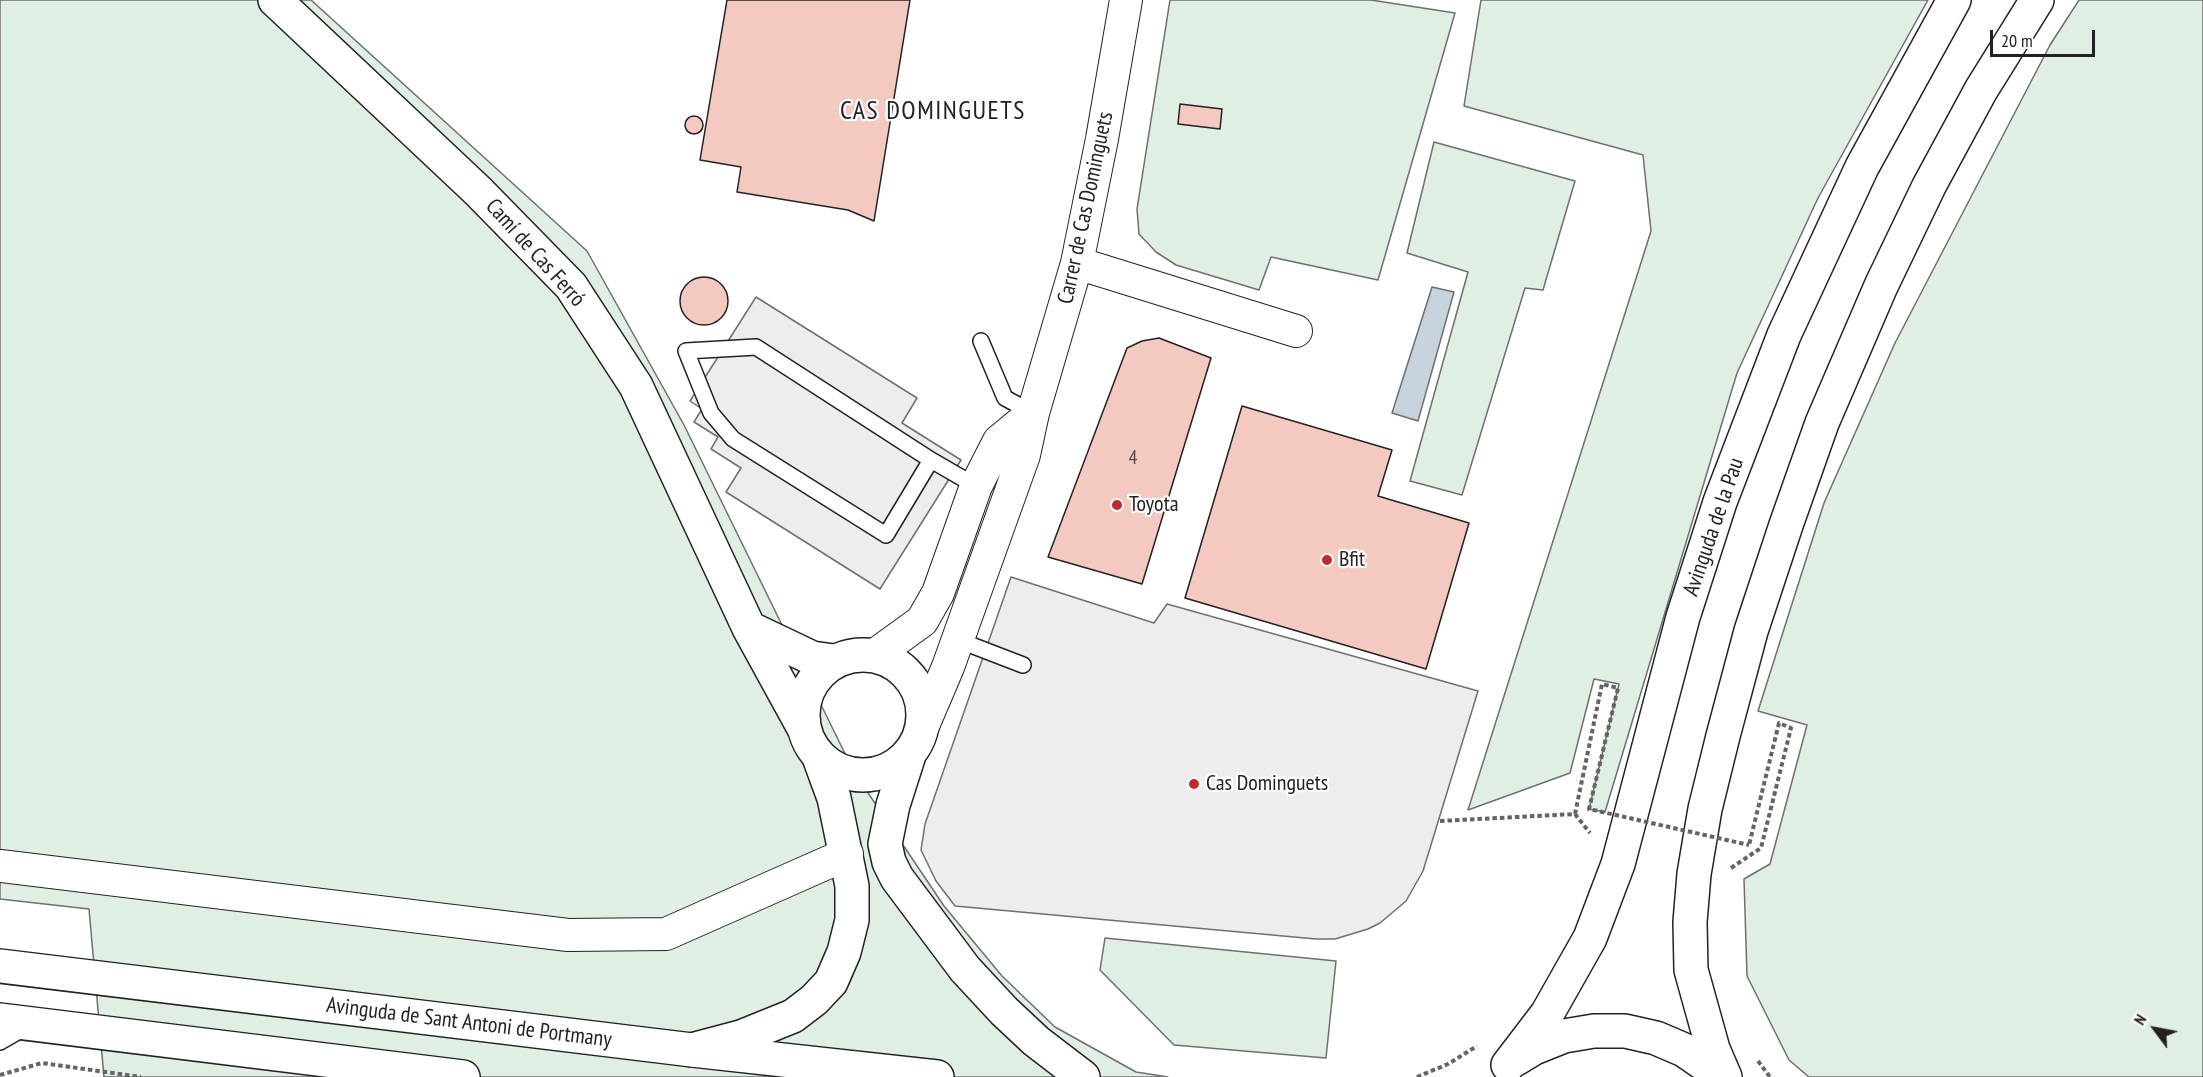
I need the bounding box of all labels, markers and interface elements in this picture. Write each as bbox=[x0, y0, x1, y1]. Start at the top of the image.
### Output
scale bar bbox=[1993, 18, 2098, 56]
text: 20 m bbox=[2001, 29, 2033, 52]
district label: CAS DOMINGUETS bbox=[840, 96, 1026, 128]
street label: Carrer de Cas Dominguets bbox=[1053, 109, 1119, 307]
street label: Camí de Cas Ferró bbox=[480, 194, 590, 312]
house number: 4 bbox=[1129, 446, 1137, 470]
street label: Avinguda de la Pau bbox=[1678, 454, 1750, 600]
place label: Toyota bbox=[1129, 492, 1178, 518]
marker: Toyota bbox=[1110, 498, 1124, 512]
place label: Bfit bbox=[1339, 547, 1365, 573]
marker: Bfit bbox=[1320, 553, 1334, 567]
place label: Cas Dominguets bbox=[1206, 771, 1328, 797]
marker: Cas Dominguets bbox=[1187, 777, 1201, 791]
street label: Avinguda de Sant Antoni de Portmany bbox=[325, 992, 613, 1054]
north arrow bbox=[2125, 999, 2185, 1059]
text: N bbox=[2129, 1011, 2151, 1028]

